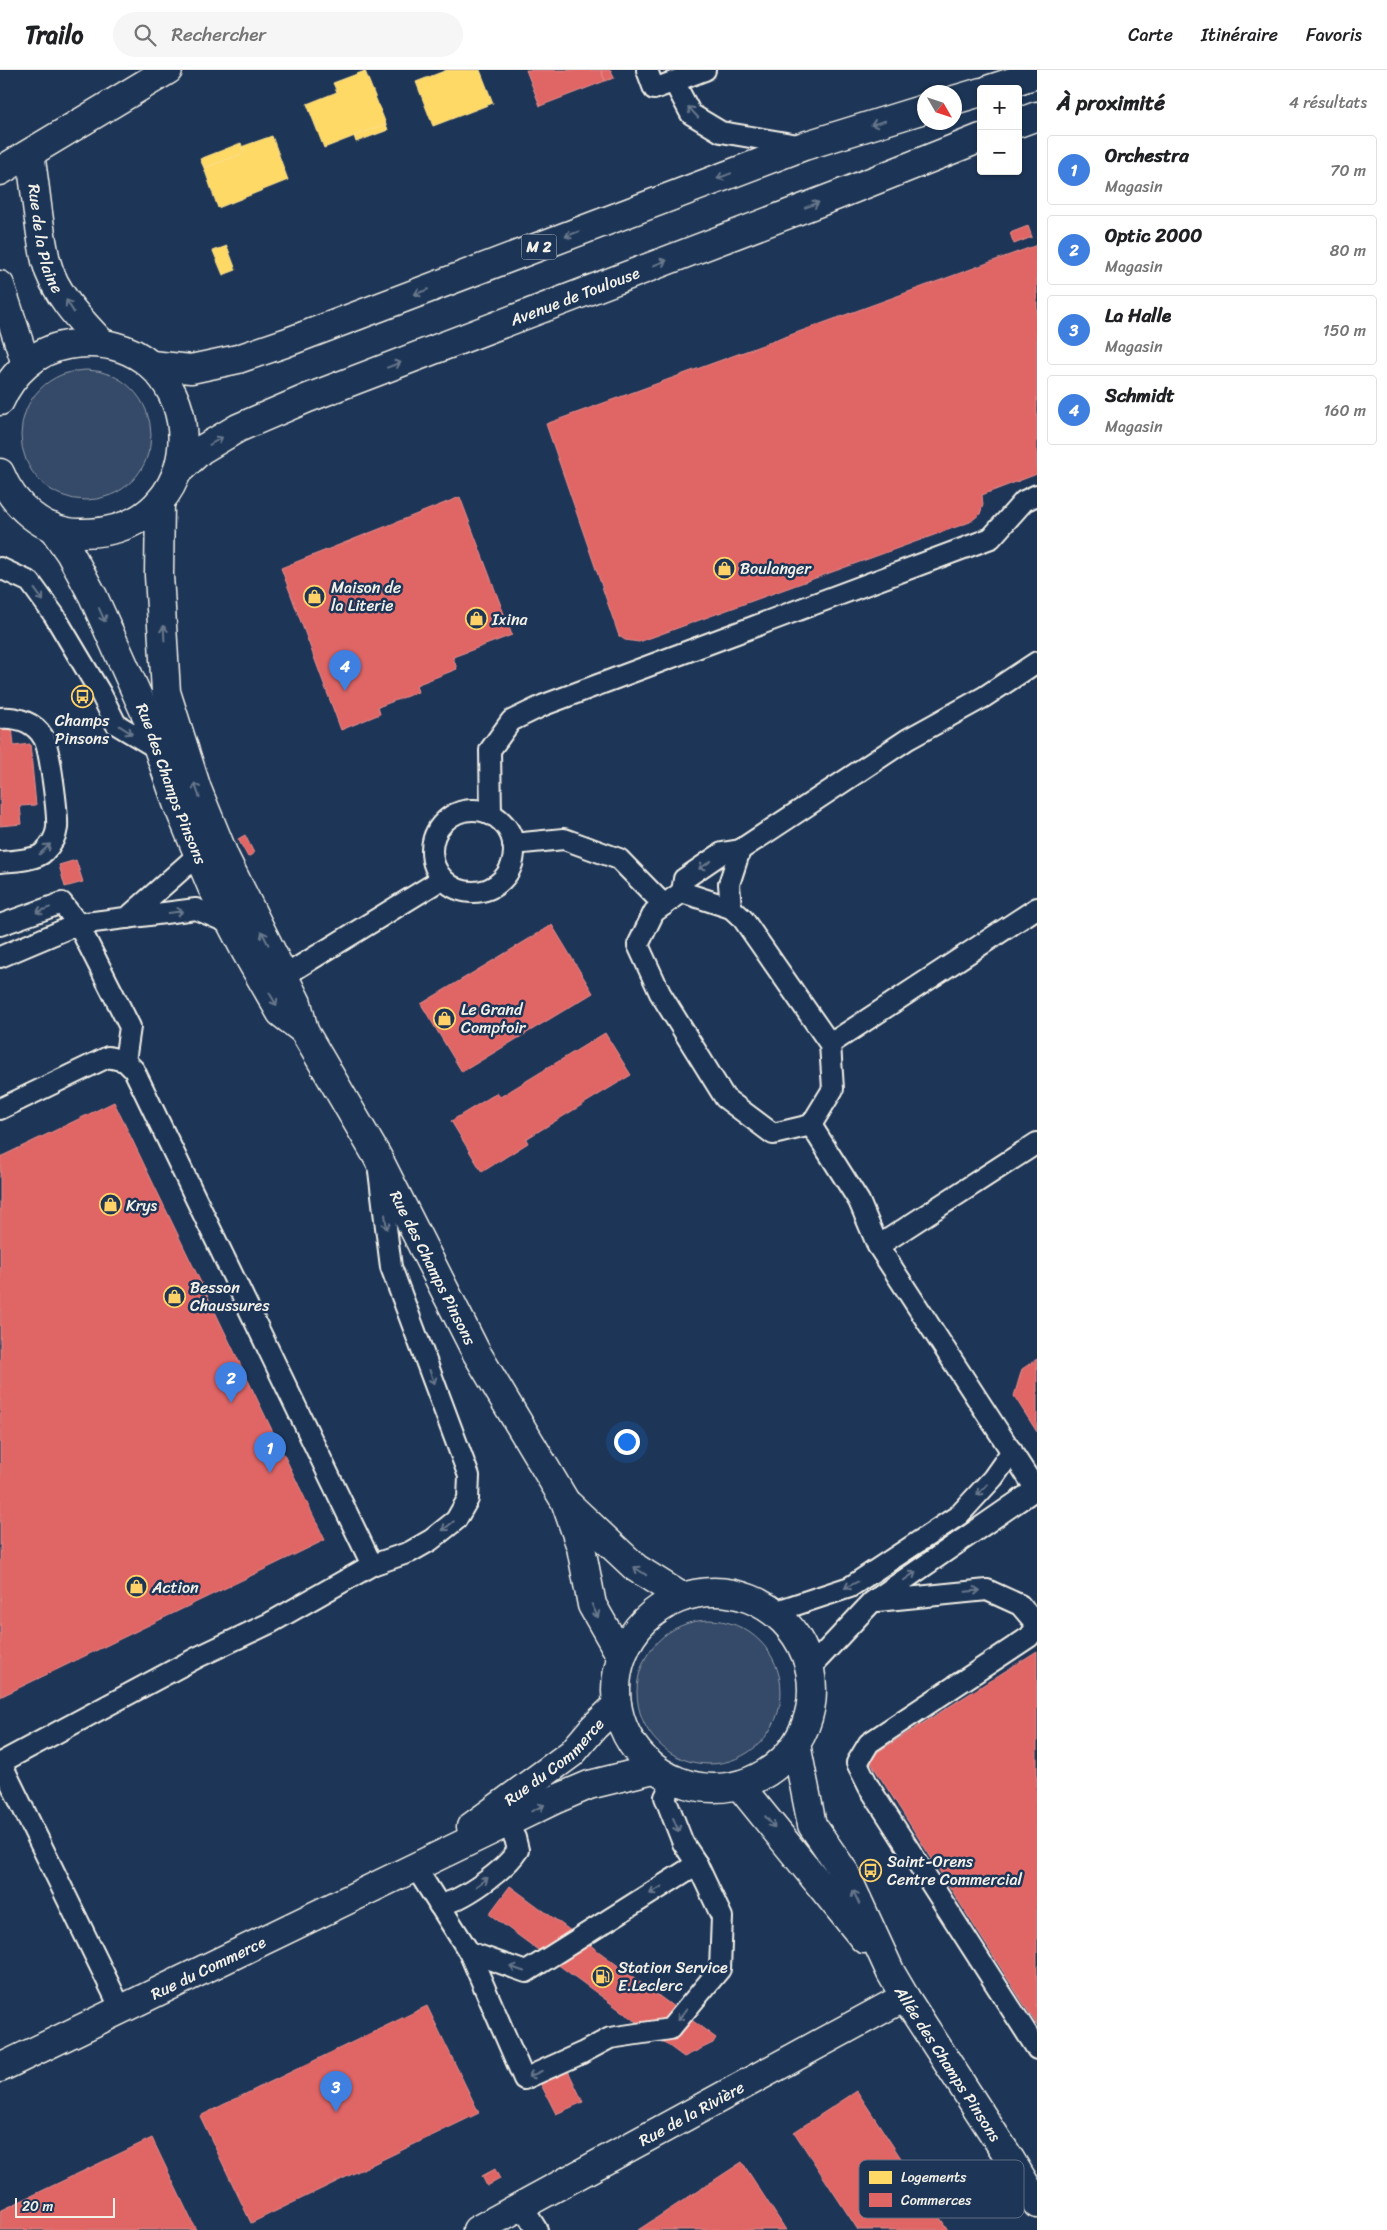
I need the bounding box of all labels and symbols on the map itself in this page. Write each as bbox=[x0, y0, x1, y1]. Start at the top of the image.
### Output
north arrow bbox=[917, 85, 962, 130]
one-way arrow bbox=[687, 106, 699, 118]
one-way arrow bbox=[870, 119, 886, 129]
one-way arrow bbox=[717, 172, 733, 181]
street label: Rue de la Plaine bbox=[19, 182, 71, 299]
one-way arrow bbox=[804, 200, 819, 209]
one-way arrow bbox=[565, 230, 581, 239]
road number: M 2 bbox=[522, 234, 556, 260]
street label: Avenue de Toulouse bbox=[505, 258, 644, 335]
one-way arrow bbox=[652, 258, 668, 267]
one-way arrow bbox=[413, 288, 429, 297]
one-way arrow bbox=[65, 300, 75, 314]
one-way arrow bbox=[386, 360, 401, 369]
one-way arrow bbox=[209, 436, 224, 446]
place label: Boulanger bbox=[740, 554, 812, 583]
shop icon: Boulanger bbox=[712, 556, 736, 580]
place label: Maison de la Literie bbox=[331, 573, 401, 620]
shop icon: Maison de la Literie bbox=[303, 584, 327, 608]
one-way arrow bbox=[34, 587, 45, 601]
place label: Ixina bbox=[491, 605, 529, 634]
one-way arrow bbox=[97, 607, 107, 622]
shop icon: Ixina bbox=[464, 607, 488, 631]
one-way arrow bbox=[159, 625, 168, 641]
pin: 4 bbox=[329, 650, 361, 691]
bus stop icon: Champs Pinsons bbox=[70, 684, 94, 708]
street label: Rue des Champs Pinsons bbox=[128, 698, 215, 870]
place label: Champs Pinsons bbox=[55, 706, 110, 753]
one-way arrow bbox=[119, 725, 133, 736]
one-way arrow bbox=[192, 783, 202, 798]
one-way arrow bbox=[39, 843, 51, 855]
one-way arrow bbox=[698, 860, 712, 870]
one-way arrow bbox=[36, 906, 52, 915]
one-way arrow bbox=[167, 907, 183, 917]
one-way arrow bbox=[260, 931, 269, 946]
one-way arrow bbox=[269, 992, 279, 1006]
place label: Le Grand Comptoir bbox=[461, 995, 527, 1042]
shop icon: Le Grand Comptoir bbox=[433, 1006, 457, 1030]
street label: Rue des Champs Pinsons bbox=[382, 1185, 485, 1351]
place label: Krys bbox=[126, 1191, 158, 1220]
shop icon: Krys bbox=[98, 1193, 122, 1217]
one-way arrow bbox=[381, 1214, 391, 1230]
place label: Besson Chaussures bbox=[190, 1273, 270, 1320]
shop icon: Besson Chaussures bbox=[162, 1284, 186, 1308]
pin: 2 bbox=[215, 1362, 247, 1403]
one-way arrow bbox=[428, 1369, 437, 1384]
your location bbox=[614, 1429, 640, 1455]
pin: 1 bbox=[254, 1432, 286, 1473]
one-way arrow bbox=[976, 1483, 988, 1496]
one-way arrow bbox=[442, 1520, 455, 1531]
one-way arrow bbox=[634, 1566, 648, 1576]
one-way arrow bbox=[902, 1571, 916, 1581]
place label: Action bbox=[151, 1573, 199, 1602]
shop icon: Action bbox=[124, 1575, 148, 1599]
one-way arrow bbox=[844, 1580, 859, 1590]
one-way arrow bbox=[964, 1586, 980, 1596]
one-way arrow bbox=[591, 1603, 601, 1618]
street label: Rue du Commerce bbox=[498, 1710, 611, 1813]
one-way arrow bbox=[530, 1802, 545, 1812]
one-way arrow bbox=[672, 1816, 681, 1832]
one-way arrow bbox=[764, 1816, 776, 1829]
place label: Saint-Orens Centre Commercial bbox=[887, 1847, 1022, 1894]
bus stop icon: Saint-Orens Centre Commercial bbox=[859, 1858, 883, 1882]
one-way arrow bbox=[475, 1877, 488, 1888]
one-way arrow bbox=[649, 1885, 663, 1896]
one-way arrow bbox=[851, 1890, 860, 1905]
street label: Rue du Commerce bbox=[146, 1927, 271, 2008]
place label: Station Service E.Leclerc bbox=[618, 1953, 728, 2000]
one-way arrow bbox=[510, 1963, 526, 1973]
fuel station icon: Station Service E.Leclerc bbox=[590, 1964, 614, 1988]
street label: Allée des Champs Pinsons bbox=[886, 1980, 1009, 2148]
one-way arrow bbox=[676, 2008, 688, 2021]
one-way arrow bbox=[528, 2069, 543, 2079]
pin: 3 bbox=[320, 2071, 352, 2112]
street label: Rue de la Rivière bbox=[633, 2073, 750, 2154]
legend bbox=[859, 2160, 1024, 2218]
text: Logements bbox=[901, 2165, 967, 2190]
text: Commerces bbox=[901, 2188, 972, 2213]
scale bar bbox=[15, 2195, 115, 2218]

